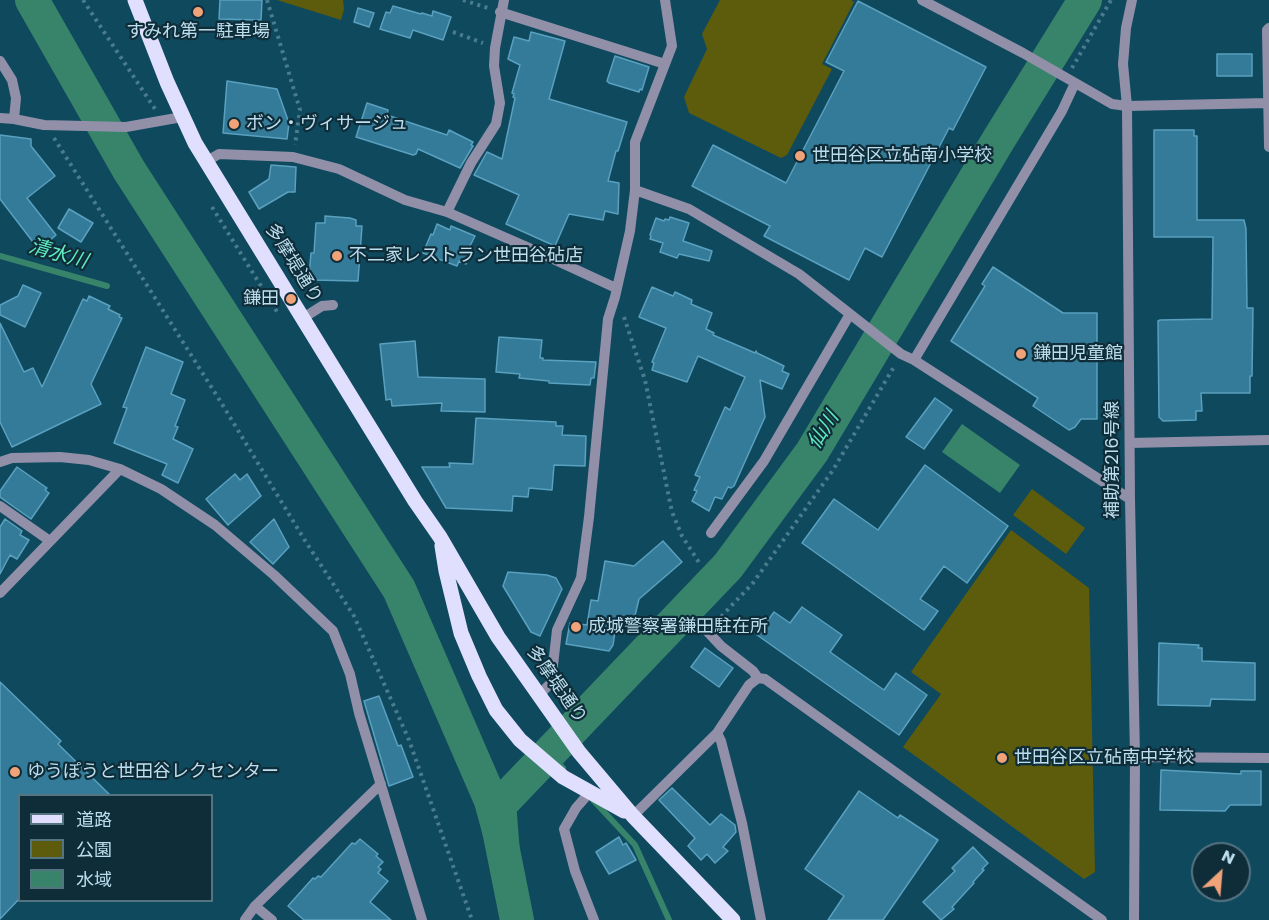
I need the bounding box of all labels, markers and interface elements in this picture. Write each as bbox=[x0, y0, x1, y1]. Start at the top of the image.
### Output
marker: すみれ第一駐車場 bbox=[191, 5, 205, 19]
place label: すみれ第一駐車場 bbox=[126, 21, 270, 43]
place label: ボン・ヴィサージュ bbox=[246, 113, 408, 135]
marker: ボン・ヴィサージュ bbox=[227, 117, 241, 131]
place label: 世田谷区立砧南小学校 bbox=[812, 145, 992, 167]
marker: 世田谷区立砧南小学校 bbox=[793, 149, 807, 163]
street label: 多摩堤通り bbox=[260, 220, 326, 308]
water label: 清水川 bbox=[26, 235, 90, 275]
place label: 不二家レストラン世田谷砧店 bbox=[349, 245, 583, 267]
marker: 不二家レストラン世田谷砧店 bbox=[330, 249, 344, 263]
place label: 鎌田 bbox=[243, 288, 279, 310]
marker: 鎌田 bbox=[284, 292, 298, 306]
place label: 鎌田児童館 bbox=[1033, 343, 1123, 365]
marker: 鎌田児童館 bbox=[1014, 347, 1028, 361]
street label: 補助第216号線 bbox=[1102, 401, 1124, 519]
water label: 仙川 bbox=[803, 408, 845, 454]
place label: 成城警察署鎌田駐在所 bbox=[588, 616, 768, 638]
marker: 成城警察署鎌田駐在所 bbox=[569, 620, 583, 634]
street label: 多摩堤通り bbox=[521, 642, 591, 728]
place label: 世田谷区立砧南中学校 bbox=[1014, 747, 1194, 769]
marker: 世田谷区立砧南中学校 bbox=[995, 751, 1009, 765]
place label: ゆうぽうと世田谷レクセンター bbox=[27, 761, 279, 783]
marker: ゆうぽうと世田谷レクセンター bbox=[8, 765, 22, 779]
legend bbox=[18, 794, 213, 902]
text: 道路 bbox=[76, 807, 112, 832]
text: 公園 bbox=[76, 837, 112, 862]
north arrow bbox=[1191, 842, 1251, 902]
text: N bbox=[1218, 844, 1239, 870]
text: 水域 bbox=[76, 867, 112, 892]

